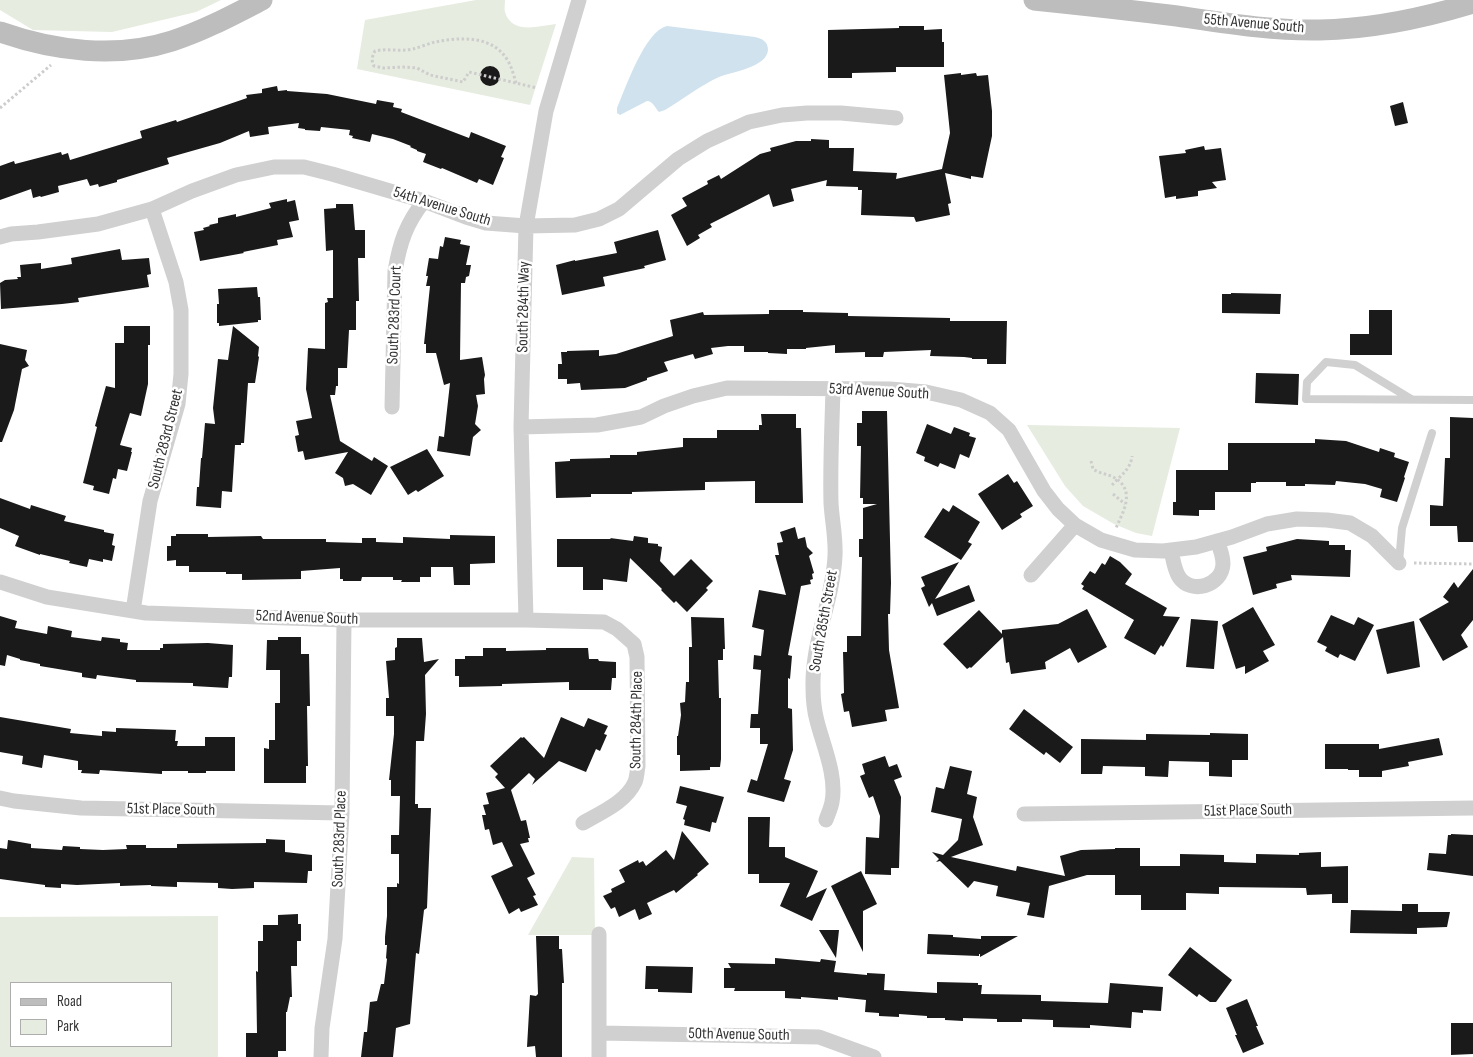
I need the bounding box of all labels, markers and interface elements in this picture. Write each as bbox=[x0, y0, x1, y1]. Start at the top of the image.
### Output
street label: 55th Avenue South bbox=[1203, 10, 1305, 38]
street label: 54th Avenue South bbox=[391, 183, 493, 231]
street label: South 284th Way bbox=[514, 261, 534, 353]
street label: South 283rd Court bbox=[384, 265, 406, 365]
street label: 53rd Avenue South bbox=[828, 380, 930, 404]
street label: South 283rd Street bbox=[144, 387, 188, 491]
street label: South 285th Street bbox=[806, 569, 842, 673]
street label: 52nd Avenue South bbox=[255, 607, 359, 629]
street label: South 284th Place bbox=[627, 671, 647, 769]
street label: South 283rd Place bbox=[329, 790, 351, 888]
street label: 51st Place South bbox=[127, 800, 215, 820]
street label: 51st Place South bbox=[1204, 801, 1292, 821]
legend bbox=[10, 982, 172, 1047]
text: Road bbox=[57, 992, 82, 1011]
text: Park bbox=[57, 1017, 79, 1036]
street label: 50th Avenue South bbox=[688, 1025, 790, 1045]

